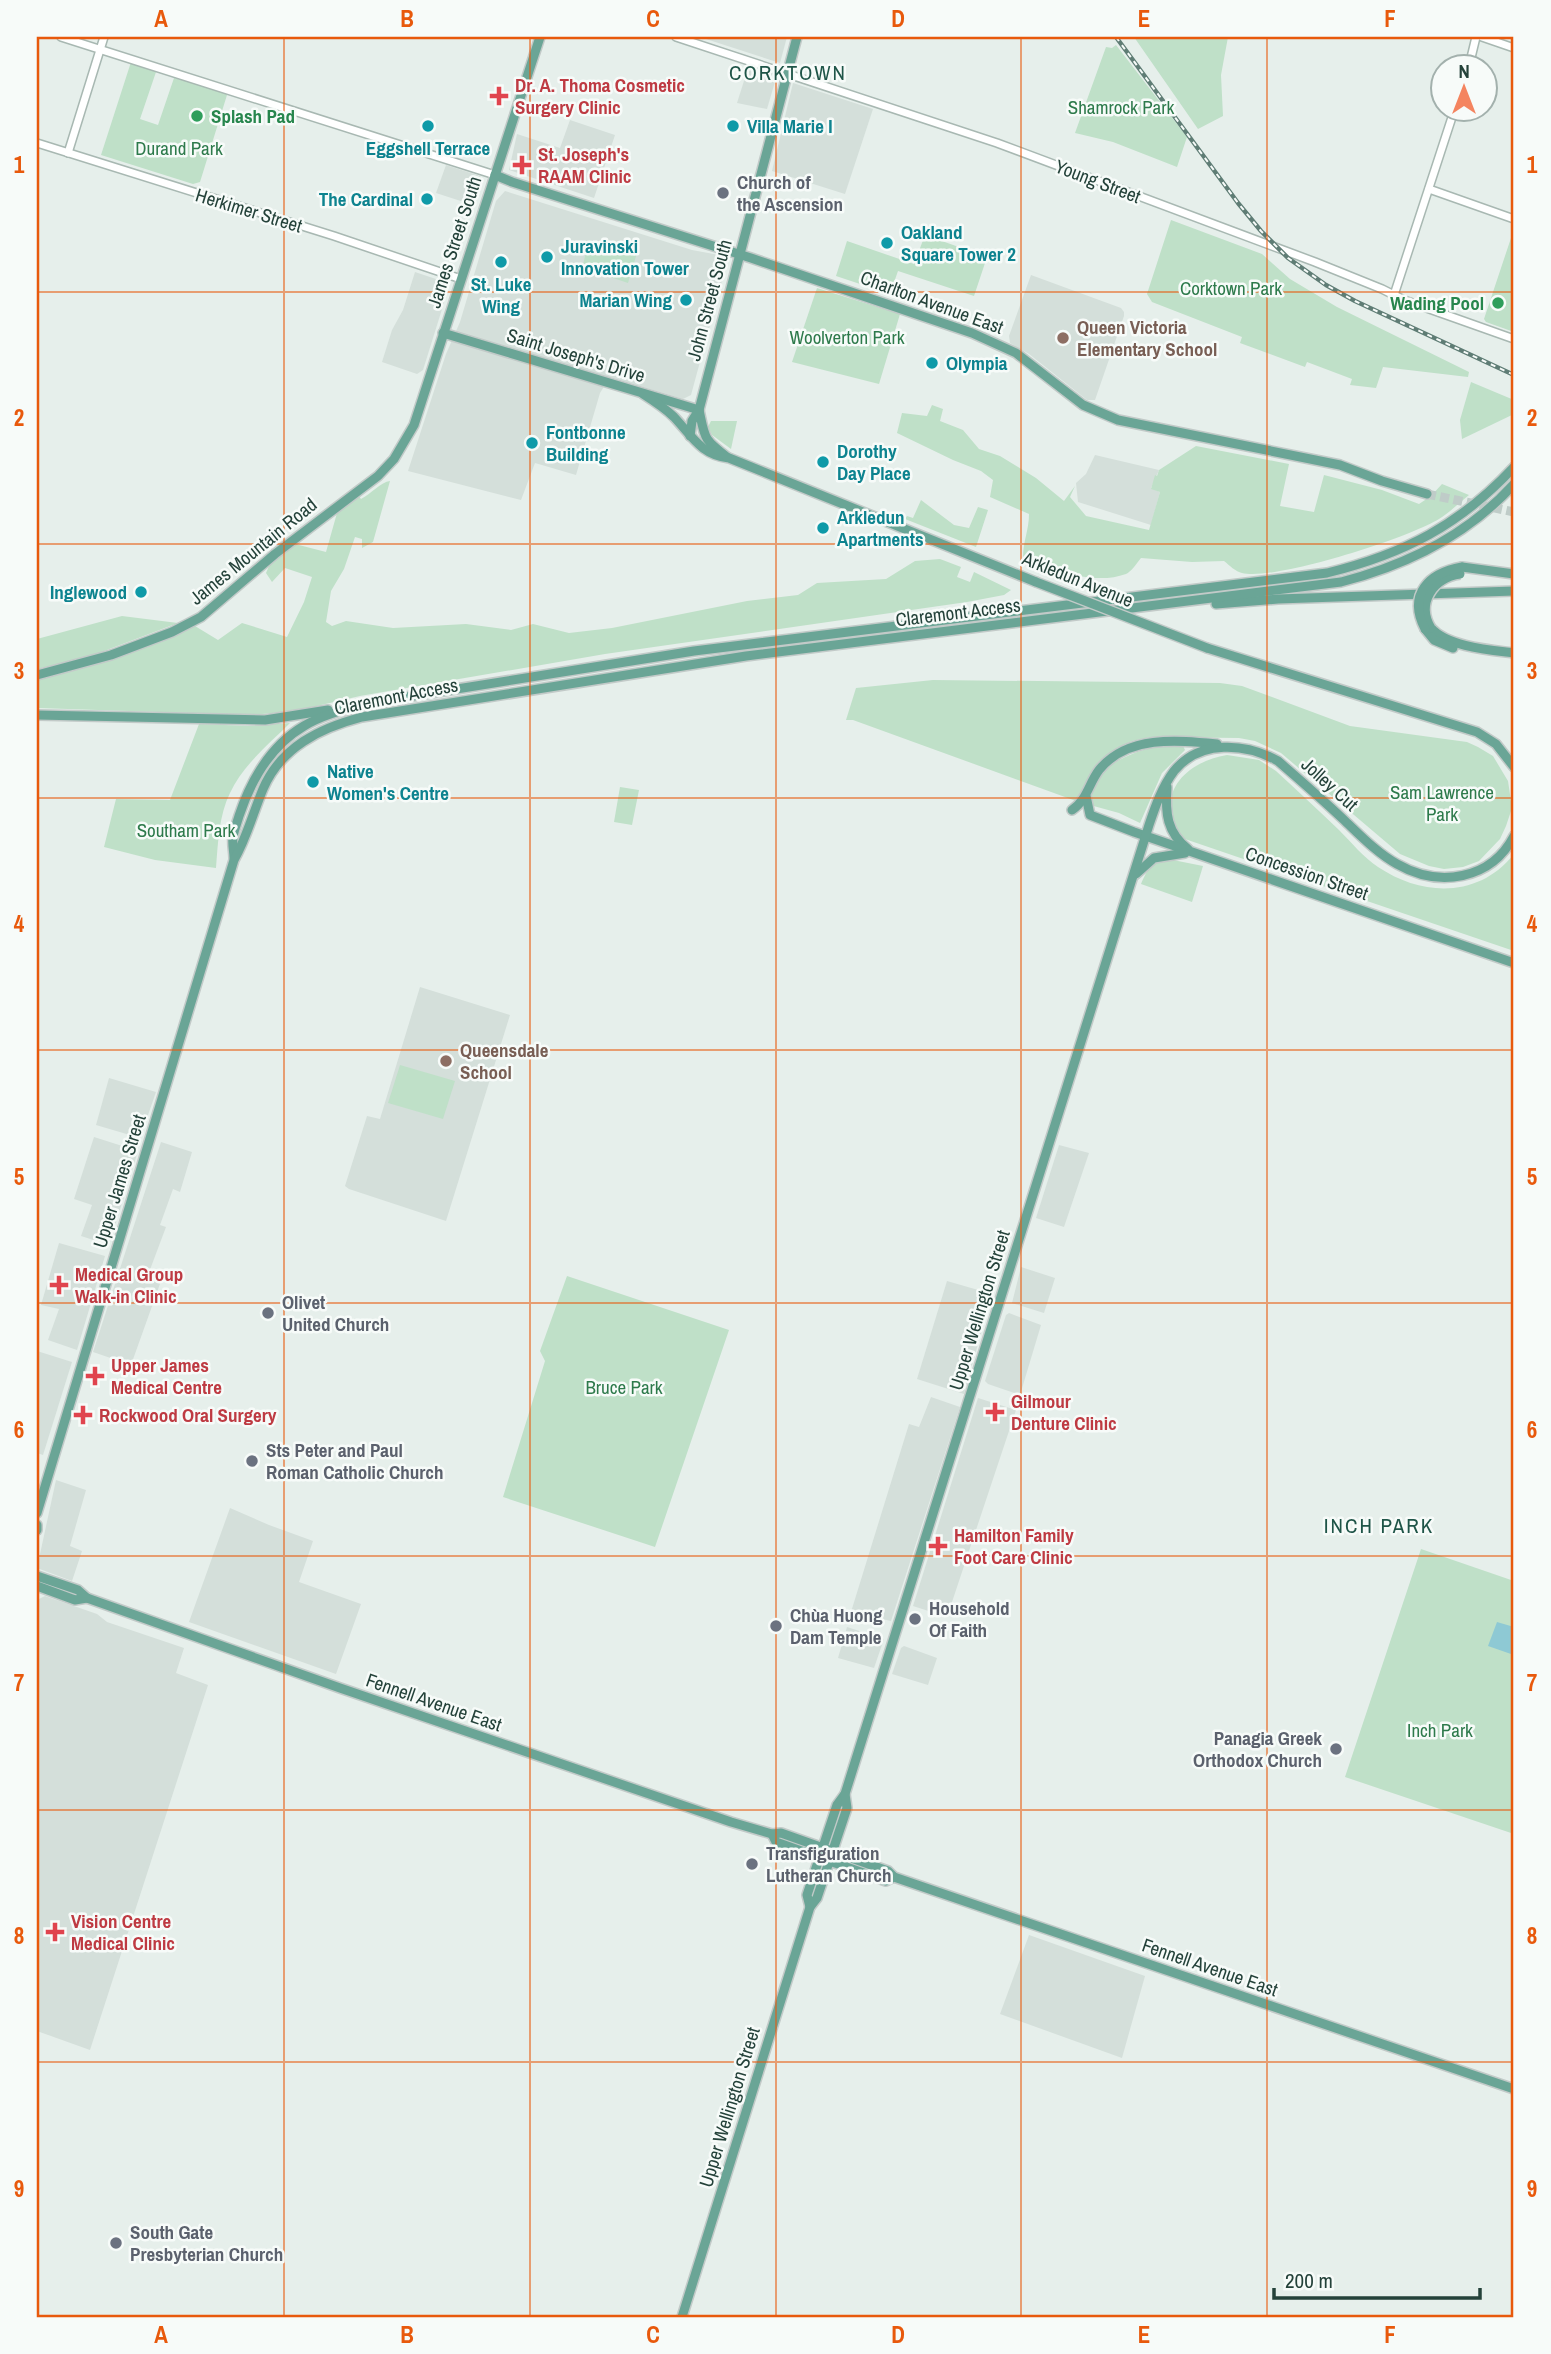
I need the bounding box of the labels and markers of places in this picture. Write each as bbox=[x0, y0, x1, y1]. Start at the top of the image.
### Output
place label: Dr. A. Thoma Cosmetic Surgery Clinic bbox=[515, 72, 685, 120]
marker: Dr. A. Thoma Cosmetic Surgery Clinic bbox=[489, 86, 509, 106]
place label: Splash Pad bbox=[211, 103, 295, 129]
marker: Splash Pad bbox=[189, 108, 205, 124]
place label: Villa Marie I bbox=[747, 113, 832, 139]
marker: Eggshell Terrace bbox=[420, 118, 436, 134]
marker: Villa Marie I bbox=[725, 118, 741, 134]
place label: Eggshell Terrace bbox=[366, 135, 491, 161]
place label: St. Joseph's RAAM Clinic bbox=[538, 141, 631, 189]
marker: St. Joseph's RAAM Clinic bbox=[512, 155, 532, 175]
place label: Church of the Ascension bbox=[737, 169, 843, 217]
marker: Church of the Ascension bbox=[715, 185, 731, 201]
place label: The Cardinal bbox=[319, 186, 413, 212]
marker: The Cardinal bbox=[419, 191, 435, 207]
place label: Oakland Square Tower 2 bbox=[901, 219, 1016, 267]
place label: Juravinski Innovation Tower bbox=[561, 233, 689, 281]
marker: Oakland Square Tower 2 bbox=[879, 235, 895, 251]
marker: Juravinski Innovation Tower bbox=[539, 249, 555, 265]
marker: St. Luke Wing bbox=[493, 254, 509, 270]
place label: St. Luke Wing bbox=[471, 271, 532, 319]
place label: Marian Wing bbox=[580, 287, 672, 313]
place label: Wading Pool bbox=[1390, 290, 1484, 316]
marker: Marian Wing bbox=[678, 292, 694, 308]
marker: Wading Pool bbox=[1490, 295, 1506, 311]
place label: Queen Victoria Elementary School bbox=[1077, 314, 1217, 362]
marker: Queen Victoria Elementary School bbox=[1055, 330, 1071, 346]
place label: Olympia bbox=[946, 350, 1008, 376]
marker: Olympia bbox=[924, 355, 940, 371]
place label: Fontbonne Building bbox=[546, 419, 626, 467]
marker: Fontbonne Building bbox=[524, 435, 540, 451]
place label: Dorothy Day Place bbox=[837, 438, 911, 486]
marker: Dorothy Day Place bbox=[815, 454, 831, 470]
place label: Arkledun Apartments bbox=[837, 504, 924, 552]
marker: Arkledun Apartments bbox=[815, 520, 831, 536]
place label: Inglewood bbox=[50, 579, 127, 605]
marker: Inglewood bbox=[133, 584, 149, 600]
place label: Native Women's Centre bbox=[327, 758, 449, 806]
marker: Native Women's Centre bbox=[305, 774, 321, 790]
place label: Queensdale School bbox=[460, 1037, 549, 1085]
marker: Queensdale School bbox=[438, 1053, 454, 1069]
place label: Medical Group Walk-in Clinic bbox=[75, 1261, 183, 1309]
marker: Medical Group Walk-in Clinic bbox=[49, 1275, 69, 1295]
place label: Olivet United Church bbox=[282, 1289, 389, 1337]
marker: Olivet United Church bbox=[260, 1305, 276, 1321]
place label: Upper James Medical Centre bbox=[111, 1352, 222, 1400]
marker: Upper James Medical Centre bbox=[85, 1366, 105, 1386]
place label: Gilmour Denture Clinic bbox=[1011, 1388, 1117, 1436]
place label: Rockwood Oral Surgery bbox=[99, 1402, 277, 1428]
marker: Gilmour Denture Clinic bbox=[985, 1402, 1005, 1422]
marker: Rockwood Oral Surgery bbox=[73, 1405, 93, 1425]
place label: Sts Peter and Paul Roman Catholic Church bbox=[266, 1437, 443, 1485]
marker: Sts Peter and Paul Roman Catholic Church bbox=[244, 1453, 260, 1469]
place label: Hamilton Family Foot Care Clinic bbox=[954, 1522, 1074, 1570]
marker: Hamilton Family Foot Care Clinic bbox=[928, 1536, 948, 1556]
place label: Household Of Faith bbox=[929, 1595, 1010, 1643]
place label: Chùa Huong Dam Temple bbox=[790, 1602, 883, 1650]
marker: Household Of Faith bbox=[907, 1611, 923, 1627]
marker: Chùa Huong Dam Temple bbox=[768, 1618, 784, 1634]
place label: Panagia Greek Orthodox Church bbox=[1193, 1725, 1322, 1773]
marker: Panagia Greek Orthodox Church bbox=[1328, 1741, 1344, 1757]
place label: Transfiguration Lutheran Church bbox=[766, 1840, 892, 1888]
marker: Transfiguration Lutheran Church bbox=[744, 1856, 760, 1872]
place label: Vision Centre Medical Clinic bbox=[71, 1908, 175, 1956]
marker: Vision Centre Medical Clinic bbox=[45, 1922, 65, 1942]
place label: South Gate Presbyterian Church bbox=[130, 2219, 283, 2267]
marker: South Gate Presbyterian Church bbox=[108, 2235, 124, 2251]

